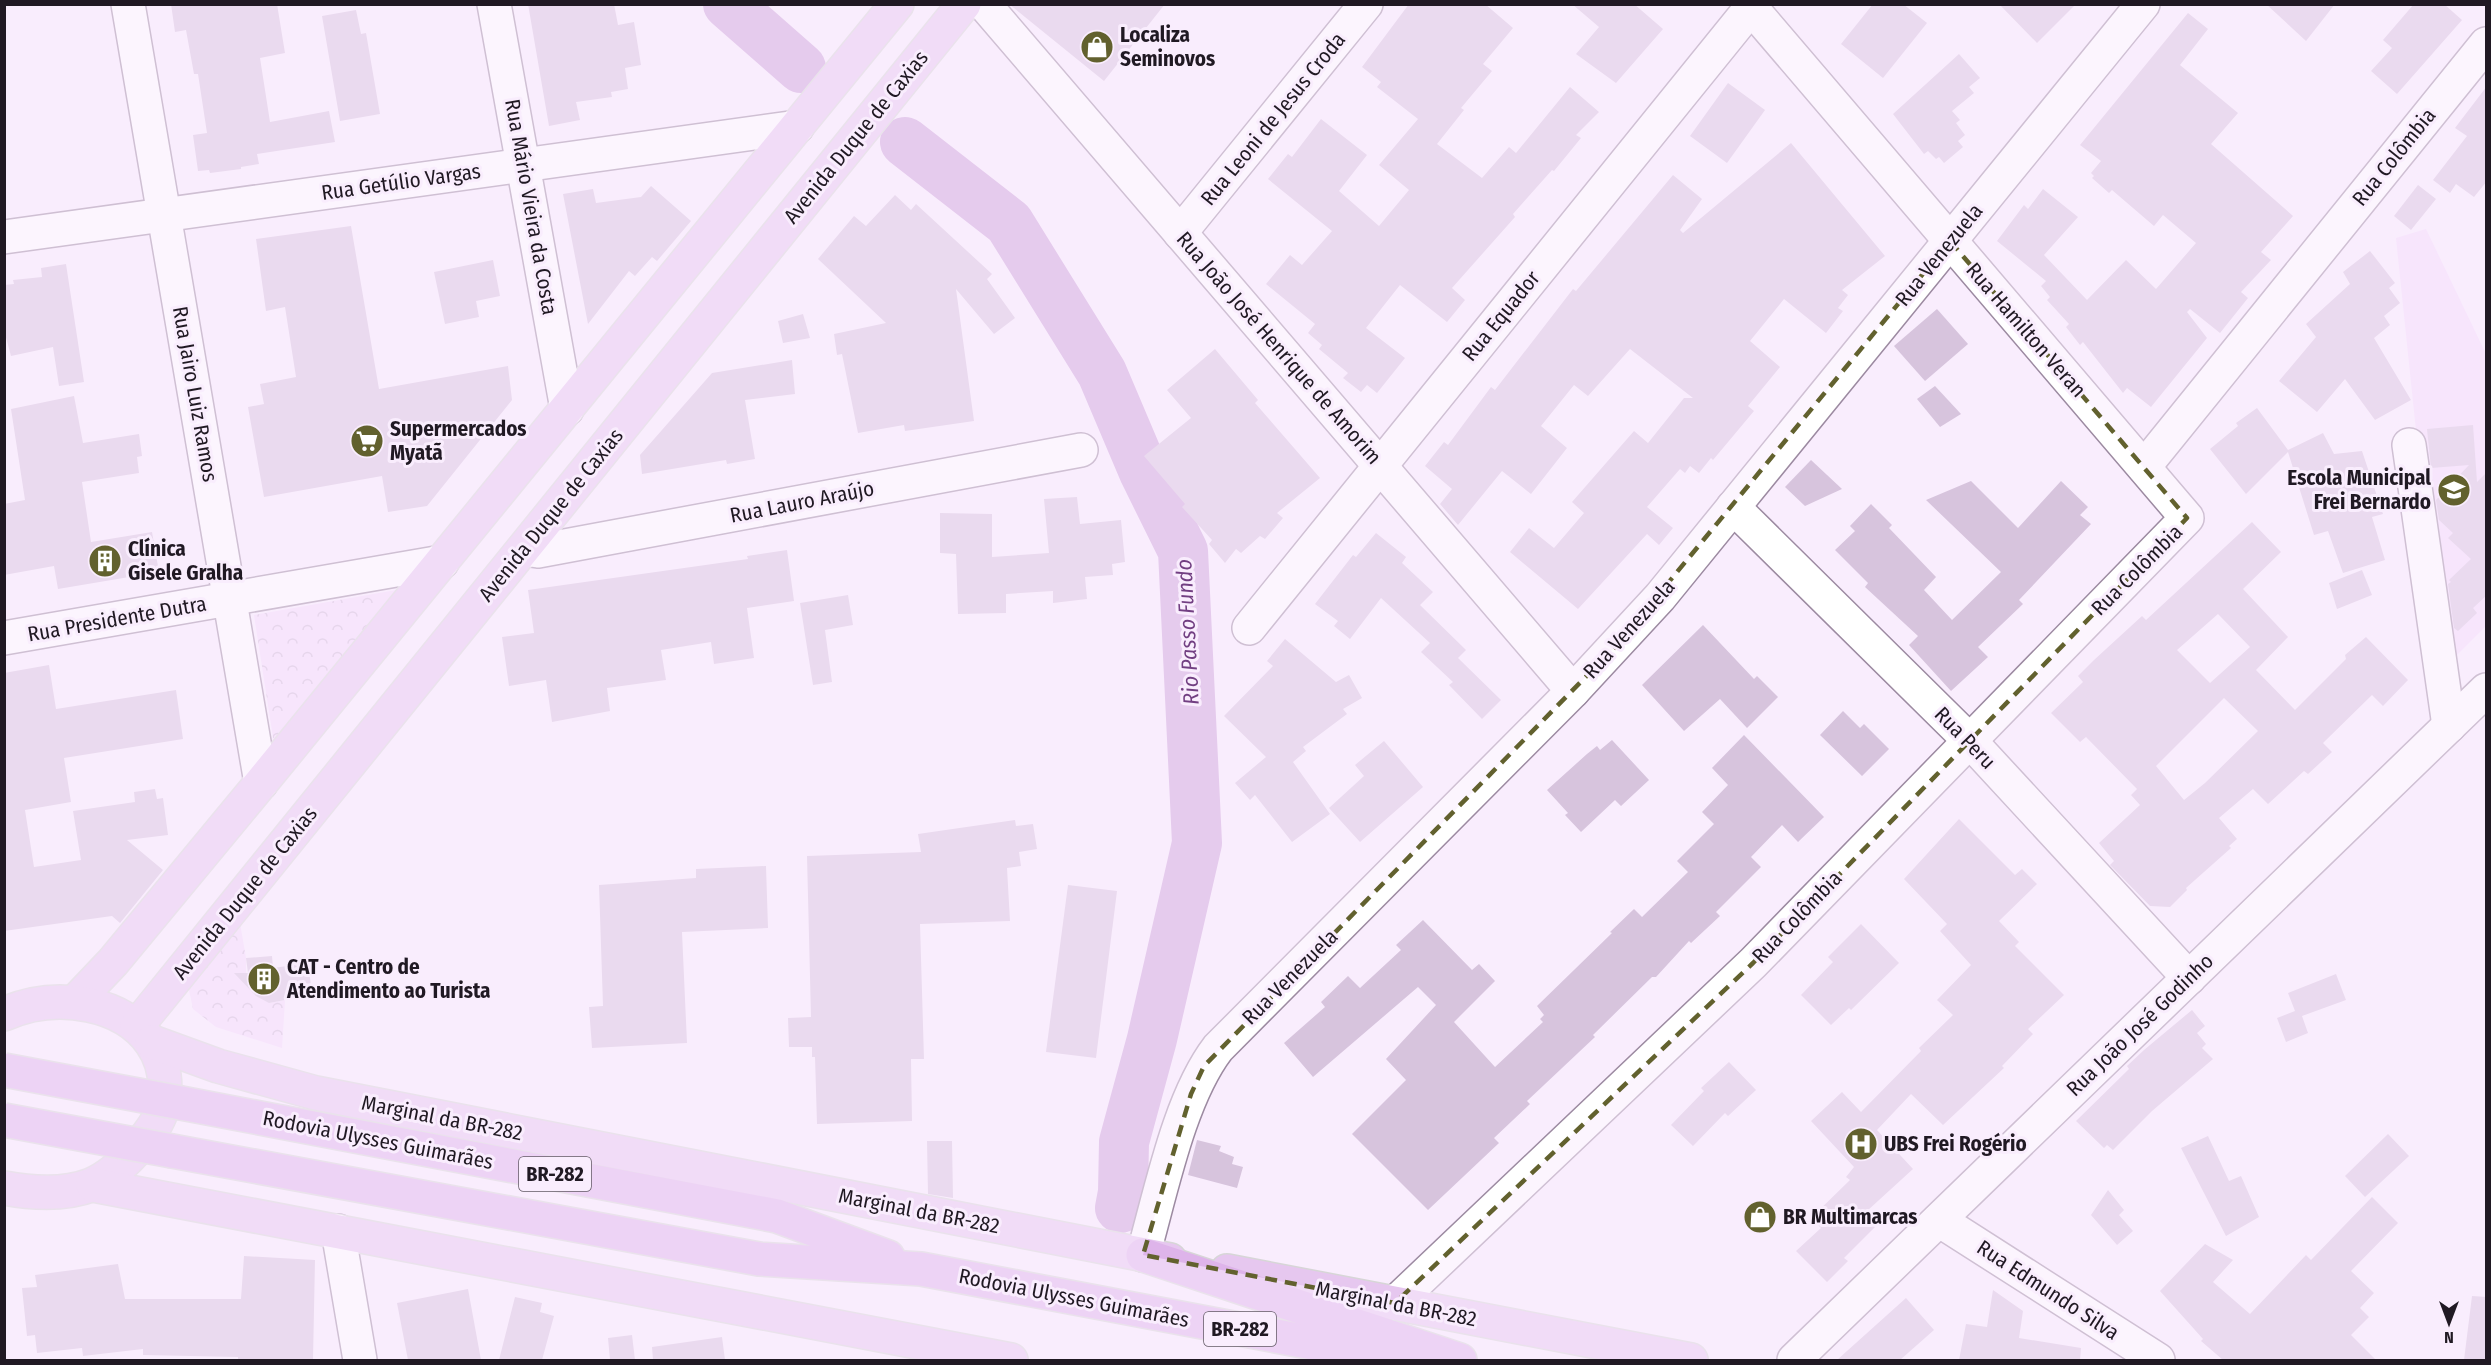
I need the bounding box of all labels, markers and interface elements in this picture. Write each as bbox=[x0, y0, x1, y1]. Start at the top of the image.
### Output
place label: Localiza Seminovos bbox=[1120, 22, 1215, 72]
street label: Rua Leoni de Jesus Croda bbox=[1195, 27, 1351, 211]
shop icon: Localiza Seminovos bbox=[1079, 29, 1115, 65]
street label: Avenida Duque de Caxias bbox=[778, 45, 934, 229]
street label: Rua Mário Vieira da Costa bbox=[499, 97, 563, 317]
street label: Rua Colômbia bbox=[2347, 103, 2441, 211]
street label: Rua Getúlio Vargas bbox=[320, 158, 482, 206]
street label: Rua Venezuela bbox=[1890, 198, 1988, 312]
street label: Rua João José Henrique de Amorim bbox=[1171, 226, 1387, 470]
street label: Rua Hamilton Veran bbox=[1960, 257, 2092, 403]
street label: Rua Equador bbox=[1457, 265, 1546, 367]
street label: Rua Jairo Luiz Ramos bbox=[167, 304, 223, 484]
place label: Supermercados Myatã bbox=[390, 416, 527, 466]
supermarket icon: Supermercados Myatã bbox=[349, 423, 385, 459]
street label: Avenida Duque de Caxias bbox=[473, 423, 629, 607]
place label: Escola Municipal Frei Bernardo bbox=[2287, 465, 2431, 515]
school or university icon: Escola Municipal Frei Bernardo bbox=[2436, 472, 2472, 508]
street label: Rua Lauro Araújo bbox=[728, 475, 876, 529]
street label: Rua Colômbia bbox=[2086, 519, 2188, 621]
place label: Clínica Gisele Gralha bbox=[128, 536, 243, 586]
building icon: Clínica Gisele Gralha bbox=[87, 543, 123, 579]
water label: Rio Passo Fundo bbox=[1170, 558, 1205, 706]
street label: Rua Venezuela bbox=[1578, 574, 1680, 684]
street label: Rua Presidente Dutra bbox=[26, 590, 208, 648]
street label: Rua Peru bbox=[1929, 701, 2001, 775]
street label: Avenida Duque de Caxias bbox=[167, 801, 323, 985]
street label: Rua Colômbia bbox=[1747, 865, 1847, 969]
street label: Rua Venezuela bbox=[1237, 924, 1343, 1030]
street label: Rua João José Godinho bbox=[2061, 948, 2219, 1102]
place label: CAT - Centro de Atendimento ao Turista bbox=[286, 954, 491, 1004]
building icon: CAT - Centro de Atendimento ao Turista bbox=[246, 961, 282, 997]
street label: Marginal da BR-282 bbox=[359, 1090, 525, 1146]
street label: Rodovia Ulysses Guimarães bbox=[261, 1105, 495, 1175]
hospital icon: UBS Frei Rogério bbox=[1843, 1126, 1879, 1162]
place label: UBS Frei Rogério bbox=[1884, 1131, 2027, 1157]
road number: BR-282 bbox=[519, 1157, 591, 1191]
street label: Marginal da BR-282 bbox=[836, 1183, 1002, 1239]
shop icon: BR Multimarcas bbox=[1742, 1199, 1778, 1235]
place label: BR Multimarcas bbox=[1783, 1204, 1918, 1230]
street label: Rua Edmundo Silva bbox=[1972, 1234, 2124, 1346]
street label: Rodovia Ulysses Guimarães bbox=[957, 1263, 1191, 1333]
street label: Marginal da BR-282 bbox=[1313, 1276, 1479, 1332]
north arrow bbox=[2419, 1293, 2479, 1353]
road number: BR-282 bbox=[1204, 1312, 1276, 1346]
text: N bbox=[2444, 1328, 2454, 1347]

